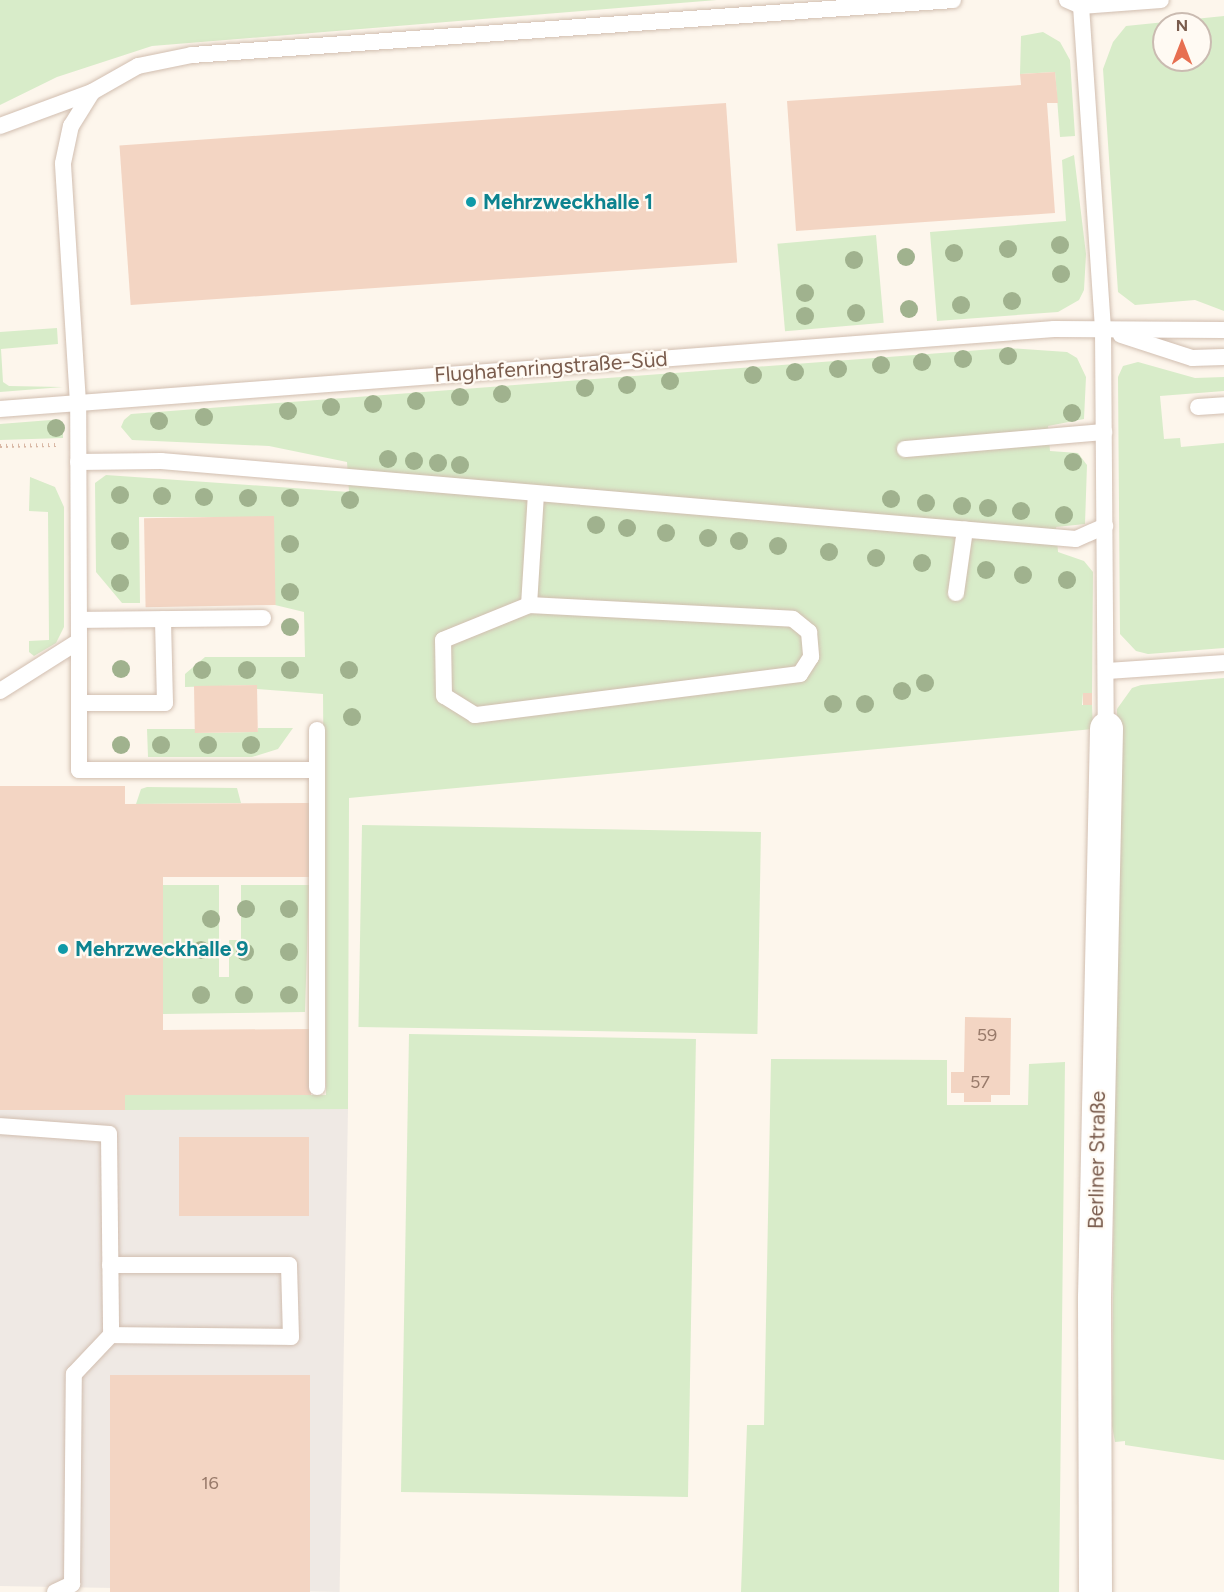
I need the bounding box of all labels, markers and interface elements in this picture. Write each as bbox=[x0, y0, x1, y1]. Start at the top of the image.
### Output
north arrow bbox=[1152, 12, 1212, 72]
text: N bbox=[1176, 16, 1188, 35]
place label: Mehrzweckhalle 1 bbox=[483, 189, 653, 215]
marker: Mehrzweckhalle 1 bbox=[464, 195, 478, 209]
street label: Flughafenringstraße-Süd bbox=[433, 346, 669, 388]
place label: Mehrzweckhalle 9 bbox=[75, 936, 248, 962]
marker: Mehrzweckhalle 9 bbox=[56, 942, 70, 956]
house number: 59 bbox=[977, 1024, 997, 1046]
house number: 57 bbox=[970, 1071, 990, 1093]
street label: Berliner Straße bbox=[1083, 1091, 1111, 1229]
house number: 16 bbox=[201, 1472, 219, 1494]

